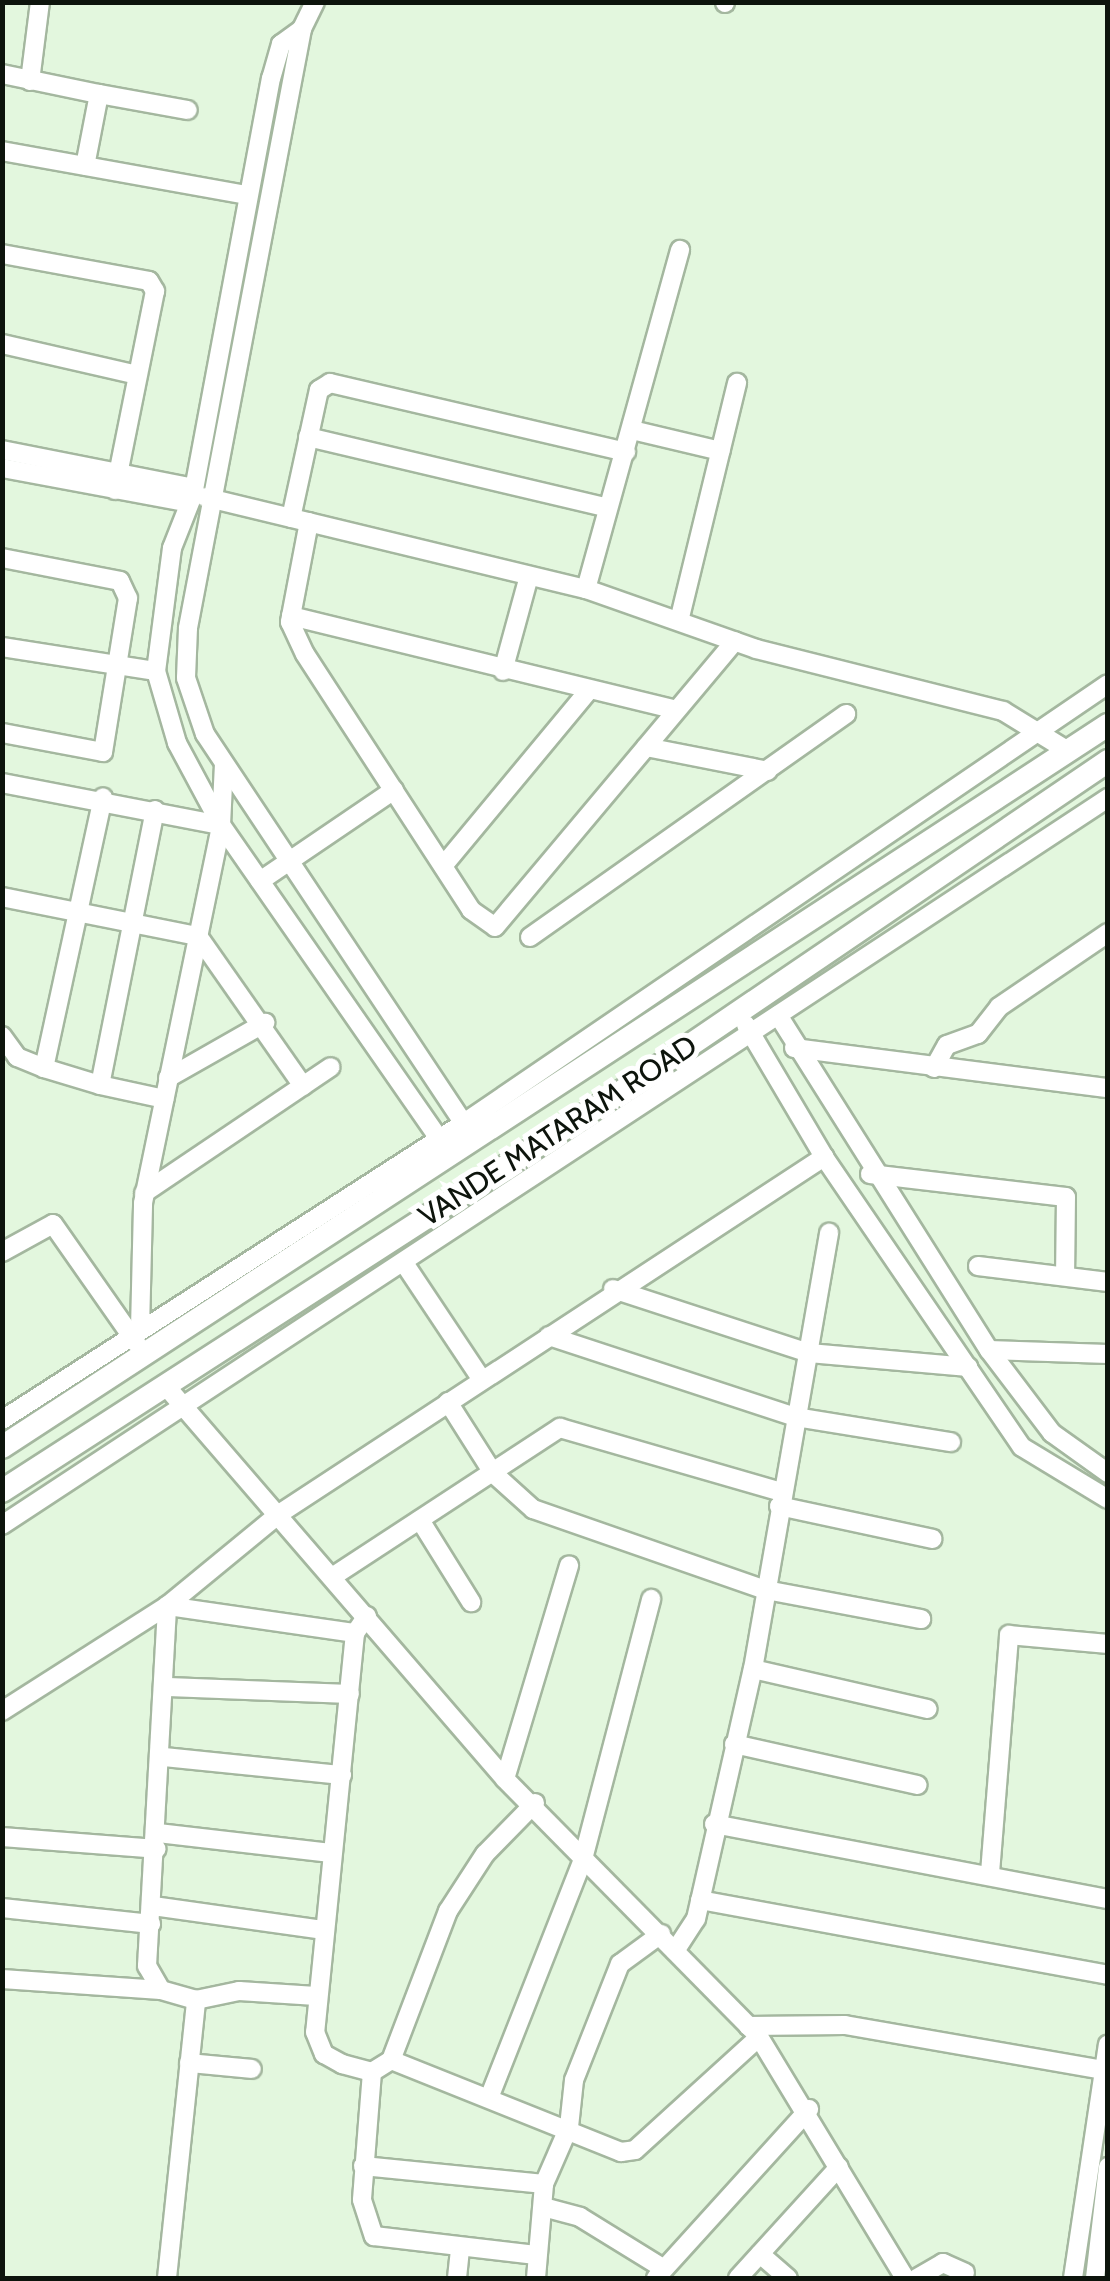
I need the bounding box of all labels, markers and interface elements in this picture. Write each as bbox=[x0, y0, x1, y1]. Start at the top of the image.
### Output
street label: VANDE MATARAM ROAD bbox=[412, 1028, 704, 1234]

